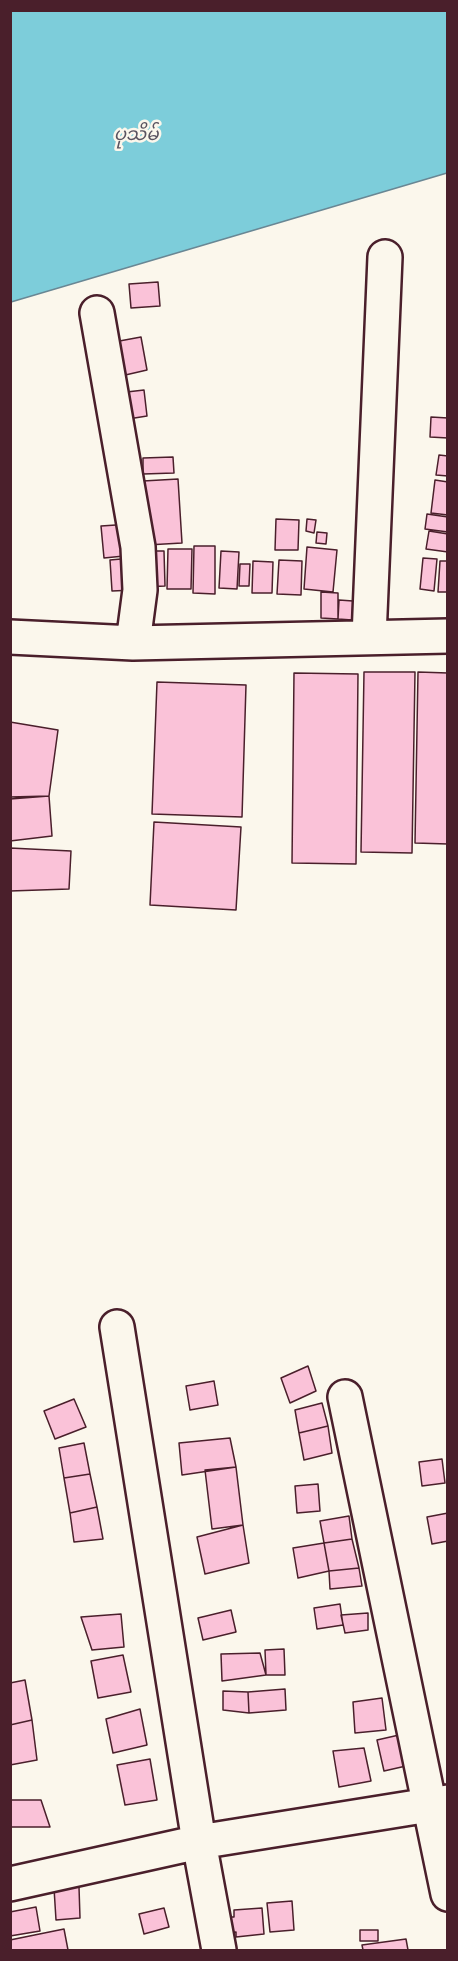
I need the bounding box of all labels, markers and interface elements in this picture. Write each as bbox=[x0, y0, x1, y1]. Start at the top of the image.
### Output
water label: ပုသိမ် bbox=[114, 124, 158, 146]

